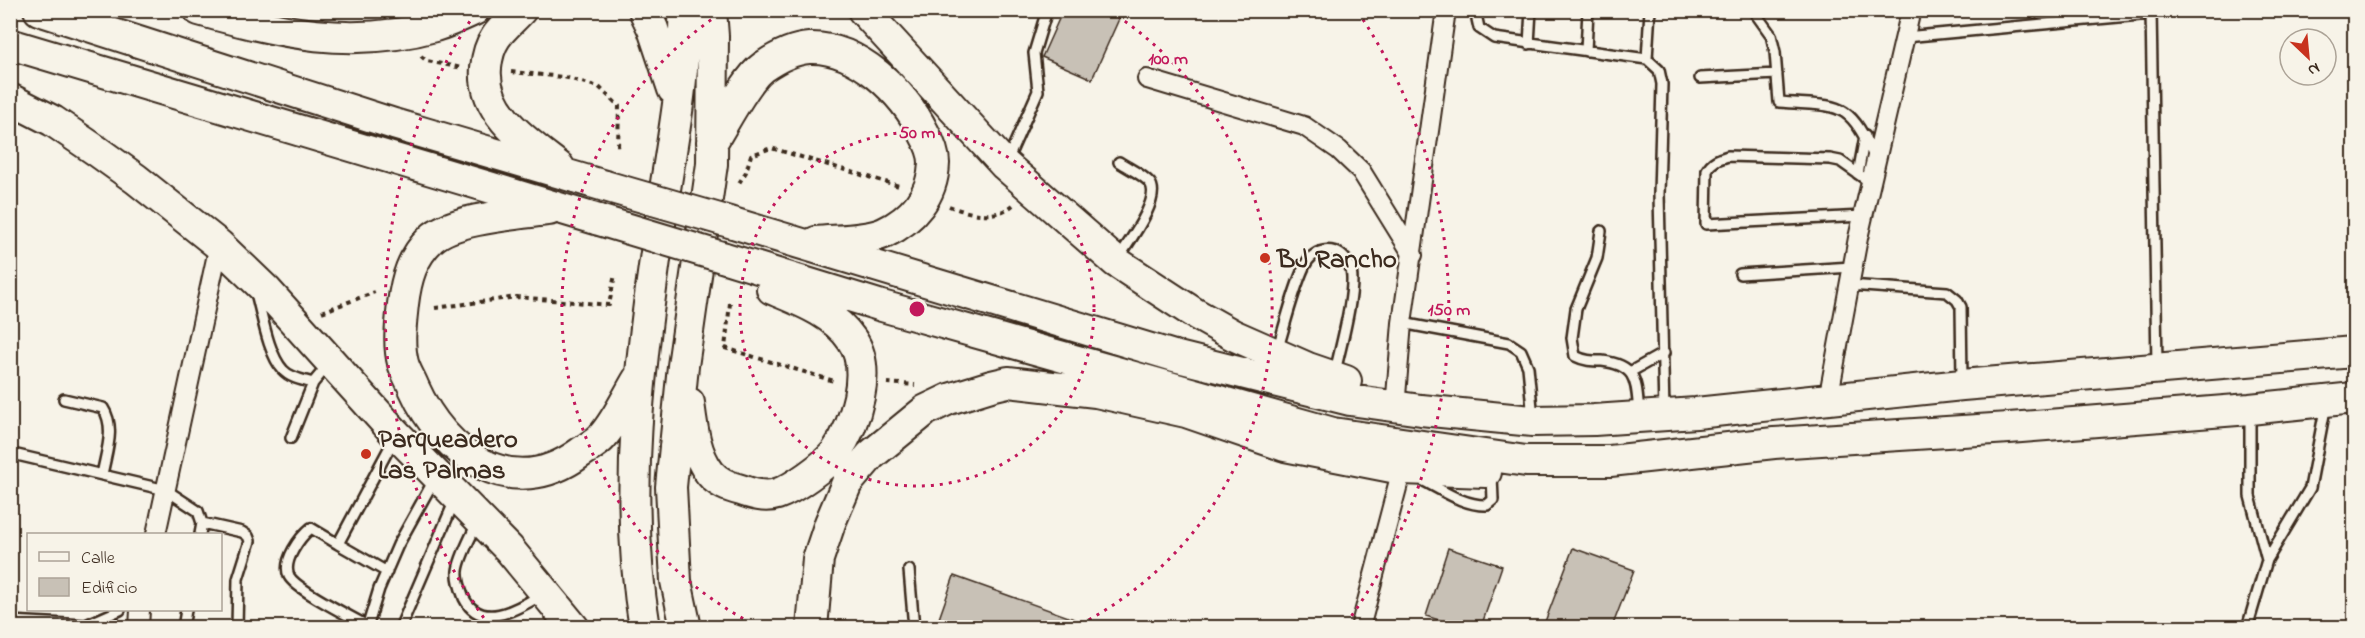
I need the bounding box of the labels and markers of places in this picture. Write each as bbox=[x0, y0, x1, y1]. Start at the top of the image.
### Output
place label: BJ Rancho bbox=[1275, 241, 1397, 280]
marker: BJ Rancho bbox=[1258, 251, 1272, 265]
centre of rings bbox=[907, 299, 927, 319]
place label: Parqueadero Las Palmas bbox=[378, 421, 518, 491]
marker: Parqueadero Las Palmas bbox=[359, 447, 373, 461]

